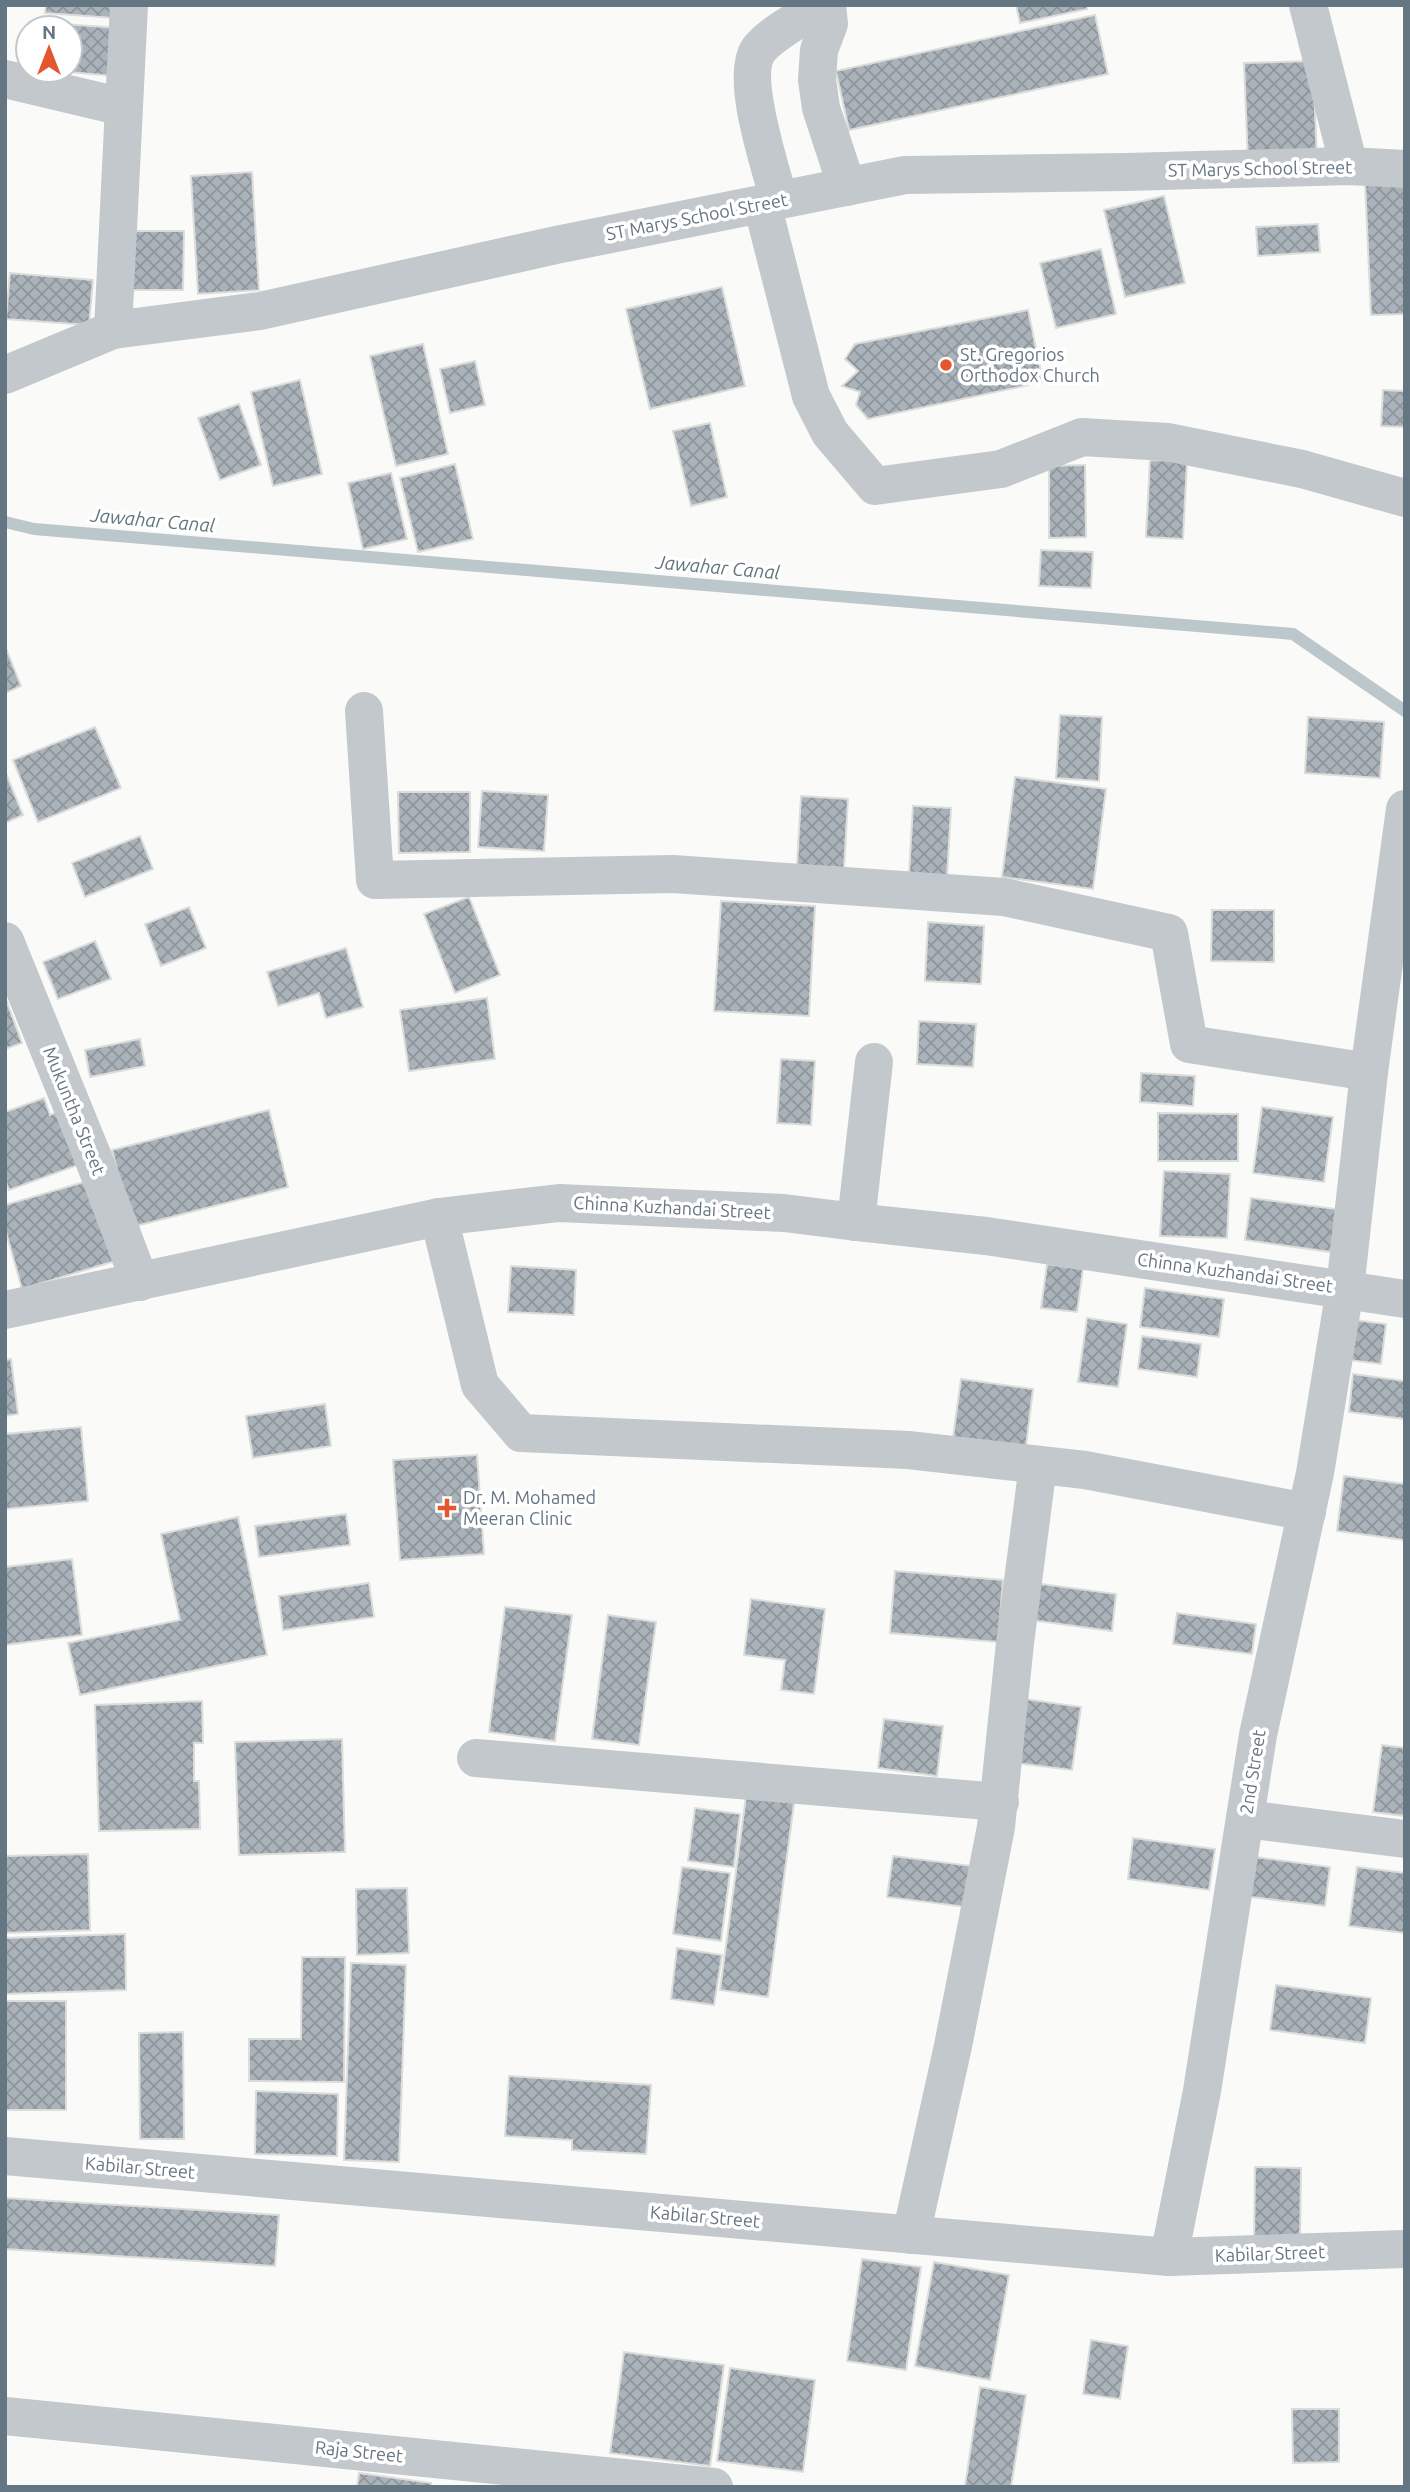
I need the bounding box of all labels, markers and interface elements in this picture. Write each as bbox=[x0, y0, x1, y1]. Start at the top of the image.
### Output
north arrow bbox=[14, 14, 84, 84]
text: N bbox=[42, 21, 56, 43]
street label: ST Marys School Street bbox=[1168, 156, 1352, 180]
street label: ST Marys School Street bbox=[604, 189, 789, 243]
place label: St. Gregorios Orthodox Church bbox=[960, 344, 1100, 385]
marker: St. Gregorios Orthodox Church bbox=[938, 357, 954, 373]
water label: Jawahar Canal bbox=[89, 504, 217, 536]
water label: Jawahar Canal bbox=[654, 551, 782, 583]
street label: Mukuntha Street bbox=[40, 1044, 110, 1178]
street label: Chinna Kuzhandai Street bbox=[573, 1192, 771, 1222]
street label: Chinna Kuzhandai Street bbox=[1136, 1248, 1334, 1296]
place label: Dr. M. Mohamed Meeran Clinic bbox=[463, 1487, 596, 1528]
marker: Dr. M. Mohamed Meeran Clinic bbox=[437, 1498, 457, 1518]
street label: 2nd Street bbox=[1235, 1728, 1269, 1816]
street label: Kabilar Street bbox=[84, 2152, 196, 2182]
street label: Kabilar Street bbox=[649, 2201, 761, 2231]
street label: Kabilar Street bbox=[1214, 2241, 1325, 2265]
street label: Raja Street bbox=[314, 2436, 404, 2466]

